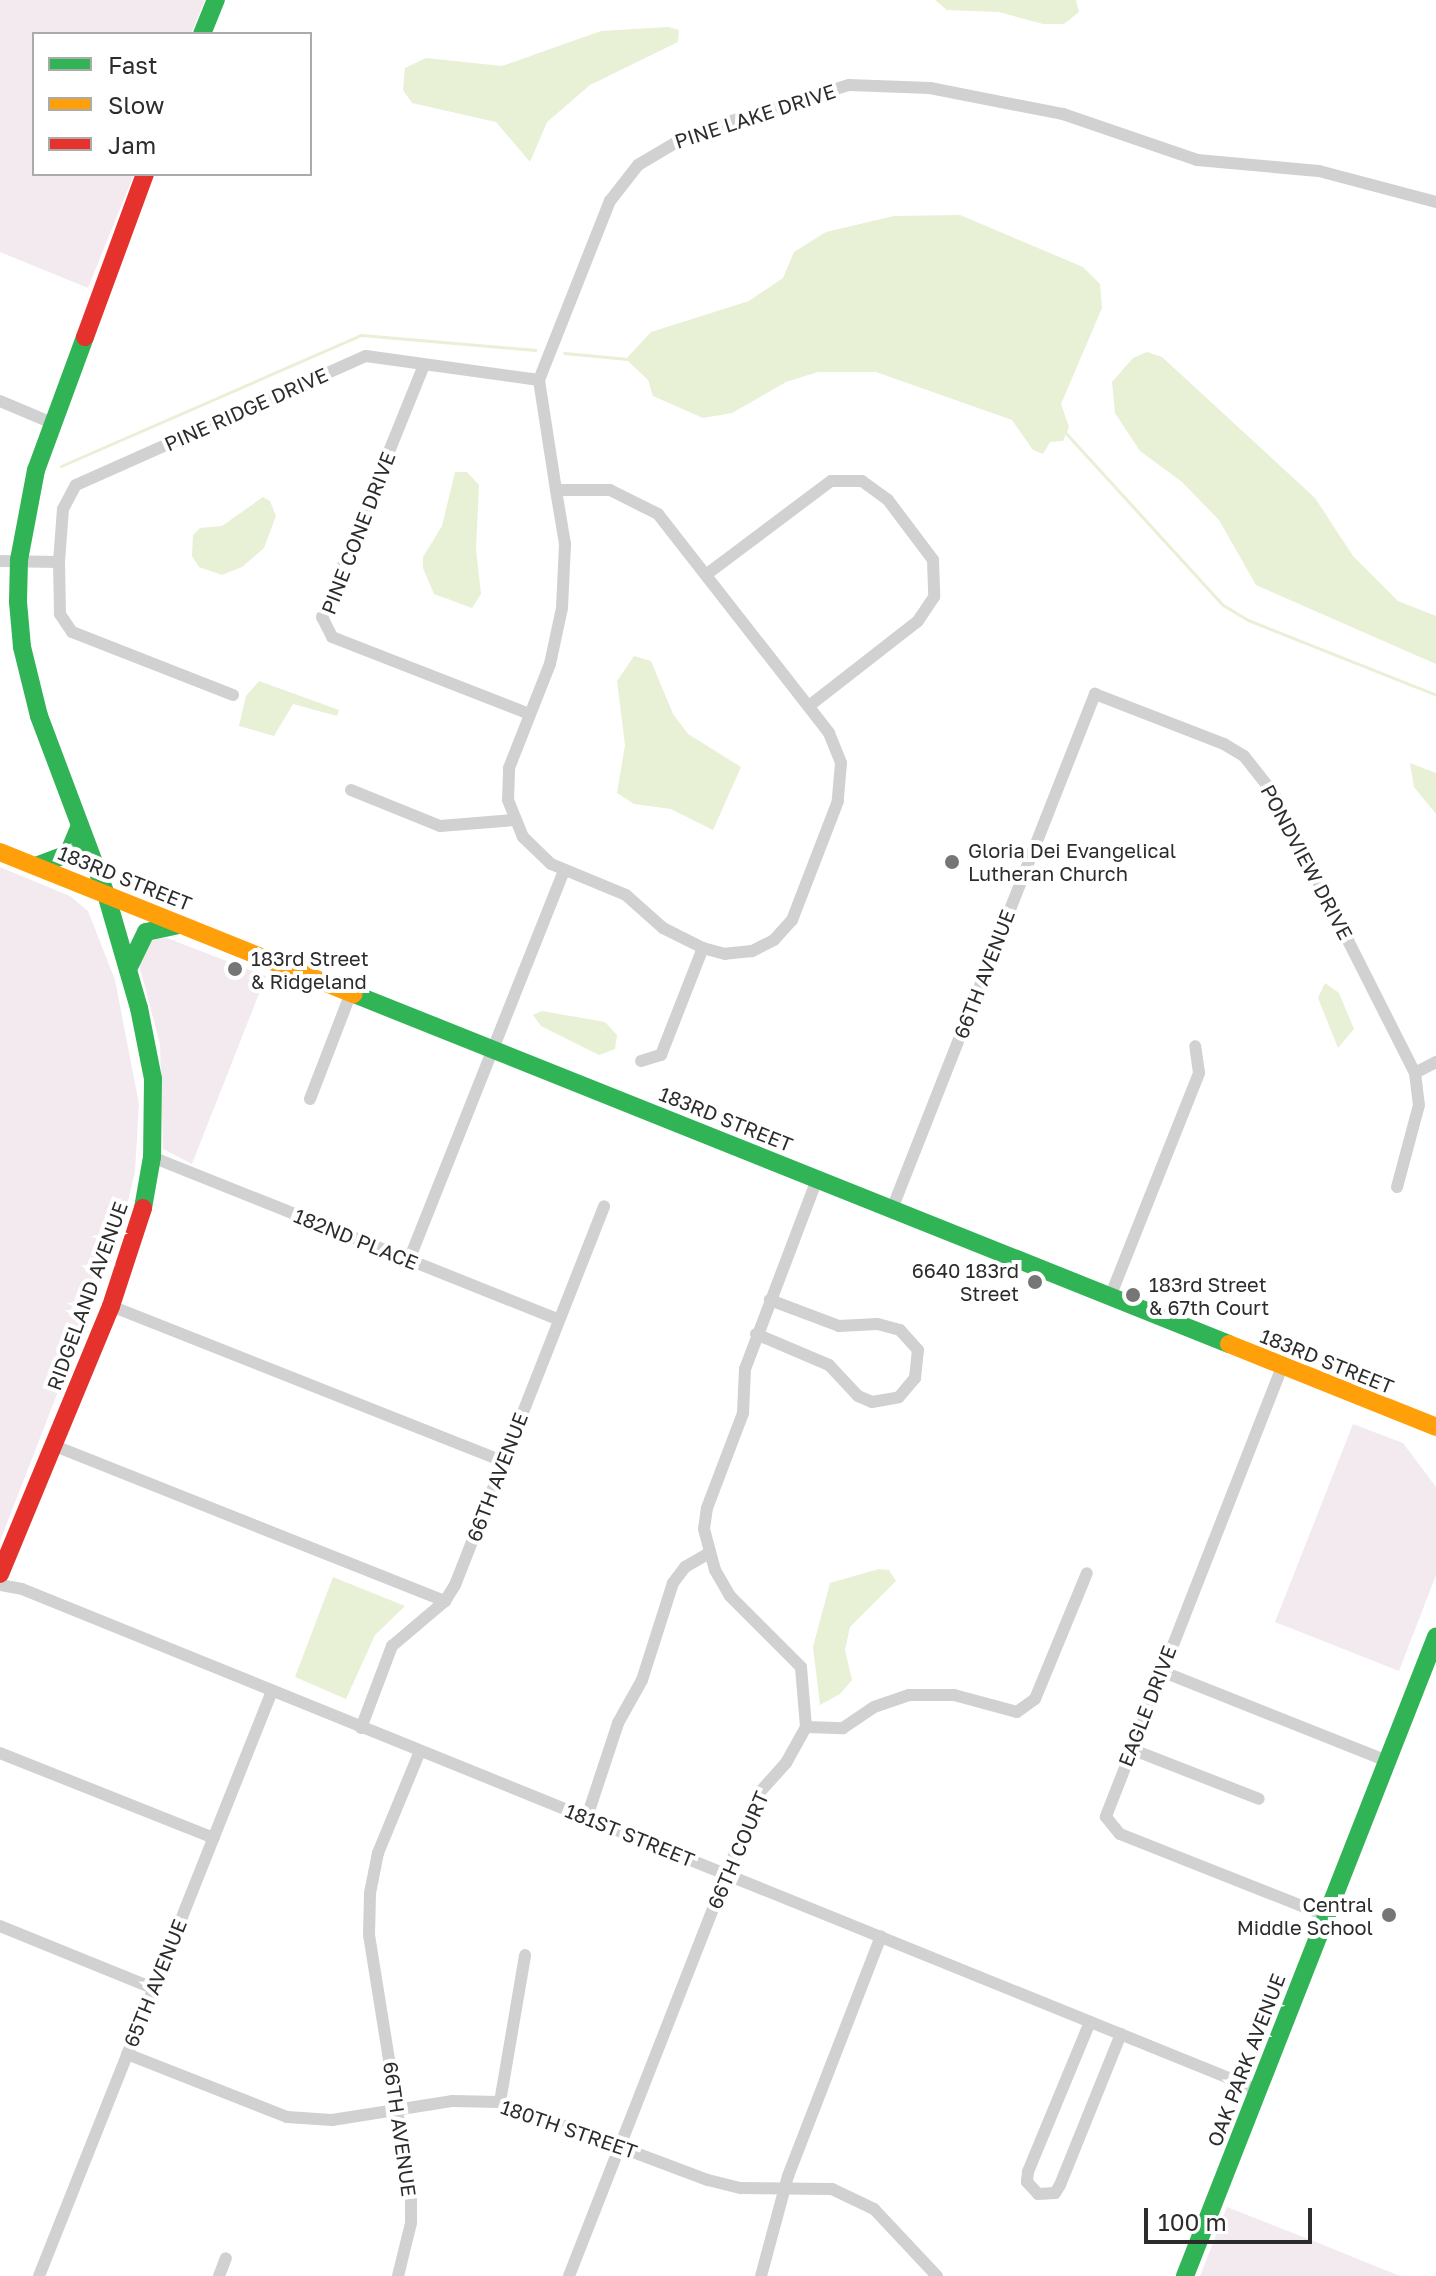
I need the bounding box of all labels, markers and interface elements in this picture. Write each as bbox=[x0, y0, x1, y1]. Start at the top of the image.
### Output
legend bbox=[32, 32, 312, 176]
text: Fast bbox=[108, 50, 158, 79]
street label: PINE LAKE DRIVE bbox=[672, 79, 838, 153]
text: Slow bbox=[108, 90, 164, 119]
text: Jam bbox=[108, 130, 156, 159]
street label: PINE RIDGE DRIVE bbox=[161, 362, 331, 456]
street label: PINE CONE DRIVE bbox=[316, 448, 400, 618]
street label: PONDVIEW DRIVE bbox=[1256, 780, 1358, 944]
place label: Gloria Dei Evangelical Lutheran Church bbox=[968, 838, 1176, 885]
street label: 183RD STREET bbox=[55, 840, 195, 916]
marker: Gloria Dei Evangelical Lutheran Church bbox=[943, 853, 961, 871]
street label: 66TH AVENUE bbox=[948, 906, 1020, 1042]
place label: 183rd Street & Ridgeland bbox=[251, 946, 369, 993]
marker: 183rd Street & Ridgeland bbox=[226, 960, 244, 978]
street label: 183RD STREET bbox=[656, 1081, 796, 1157]
street label: RIDGELAND AVENUE bbox=[42, 1198, 132, 1394]
street label: 182ND PLACE bbox=[290, 1203, 422, 1275]
place label: 6640 183rd Street bbox=[912, 1258, 1019, 1305]
place label: 183rd Street & 67th Court bbox=[1149, 1272, 1269, 1319]
marker: 6640 183rd Street bbox=[1026, 1273, 1044, 1291]
marker: 183rd Street & 67th Court bbox=[1124, 1286, 1142, 1304]
street label: 183RD STREET bbox=[1257, 1323, 1397, 1399]
street label: 66TH AVENUE bbox=[461, 1409, 533, 1545]
street label: EAGLE DRIVE bbox=[1113, 1642, 1181, 1770]
street label: 66TH COURT bbox=[702, 1788, 774, 1912]
street label: 181ST STREET bbox=[562, 1798, 698, 1872]
place label: Central Middle School bbox=[1237, 1892, 1373, 1939]
marker: Central Middle School bbox=[1380, 1906, 1398, 1924]
street label: 65TH AVENUE bbox=[118, 1916, 192, 2050]
street label: OAK PARK AVENUE bbox=[1202, 1970, 1290, 2150]
street label: 66TH AVENUE bbox=[379, 2060, 421, 2198]
street label: 180TH STREET bbox=[498, 2094, 640, 2164]
scale bar bbox=[1148, 2192, 1316, 2242]
text: 100 m bbox=[1158, 2207, 1227, 2236]

